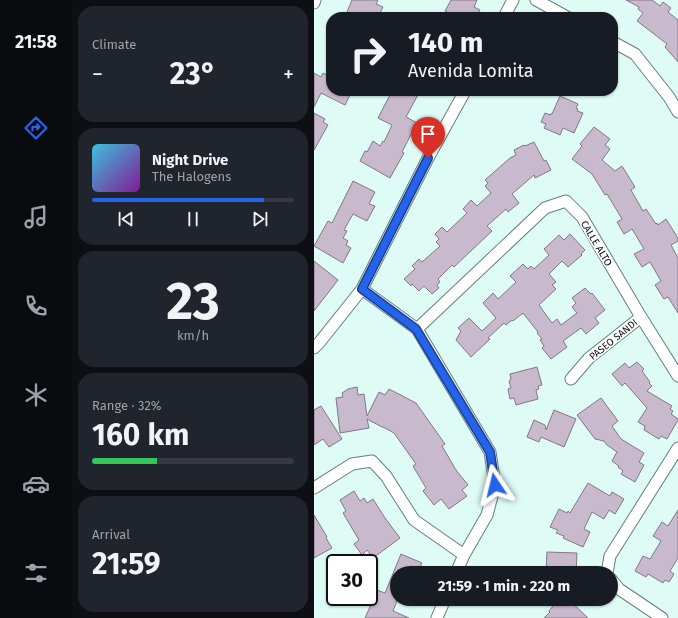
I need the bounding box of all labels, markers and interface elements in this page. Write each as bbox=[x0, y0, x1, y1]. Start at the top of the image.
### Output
text: 140 m bbox=[408, 26, 484, 59]
icon: right bbox=[342, 28, 394, 80]
text: 21:58 bbox=[15, 31, 57, 53]
text: Climate bbox=[92, 37, 136, 52]
text: 23° bbox=[170, 56, 216, 92]
text: Avenida Lomita bbox=[408, 60, 534, 82]
text: − bbox=[92, 61, 103, 88]
text: + bbox=[283, 61, 294, 88]
icon: directions bbox=[22, 114, 50, 142]
pin bbox=[411, 117, 445, 158]
icon: arrive bbox=[417, 123, 439, 145]
text: Night Drive bbox=[152, 151, 228, 169]
text: The Halogens bbox=[152, 169, 231, 184]
icon: music bbox=[22, 203, 50, 231]
icon: previous bbox=[115, 208, 137, 230]
icon: pause bbox=[182, 208, 204, 230]
icon: next bbox=[249, 208, 271, 230]
street label: CALLE ALTO bbox=[578, 219, 614, 268]
text: 23 bbox=[166, 270, 220, 333]
icon: phone bbox=[22, 292, 50, 320]
street label: PASEO SANDI bbox=[587, 317, 640, 363]
text: km/h bbox=[177, 328, 209, 343]
icon: climate bbox=[22, 381, 50, 409]
text: Range · 32% bbox=[92, 398, 162, 413]
text: 160 km bbox=[92, 417, 189, 453]
position arrow bbox=[474, 464, 516, 506]
icon: car bbox=[22, 470, 50, 498]
text: Arrival bbox=[92, 527, 130, 542]
text: 21:59 bbox=[92, 546, 161, 582]
speed limit sign: 30 bbox=[326, 554, 378, 606]
icon: filters bbox=[22, 559, 50, 587]
text: 21:59 · 1 min · 220 m bbox=[438, 577, 570, 595]

